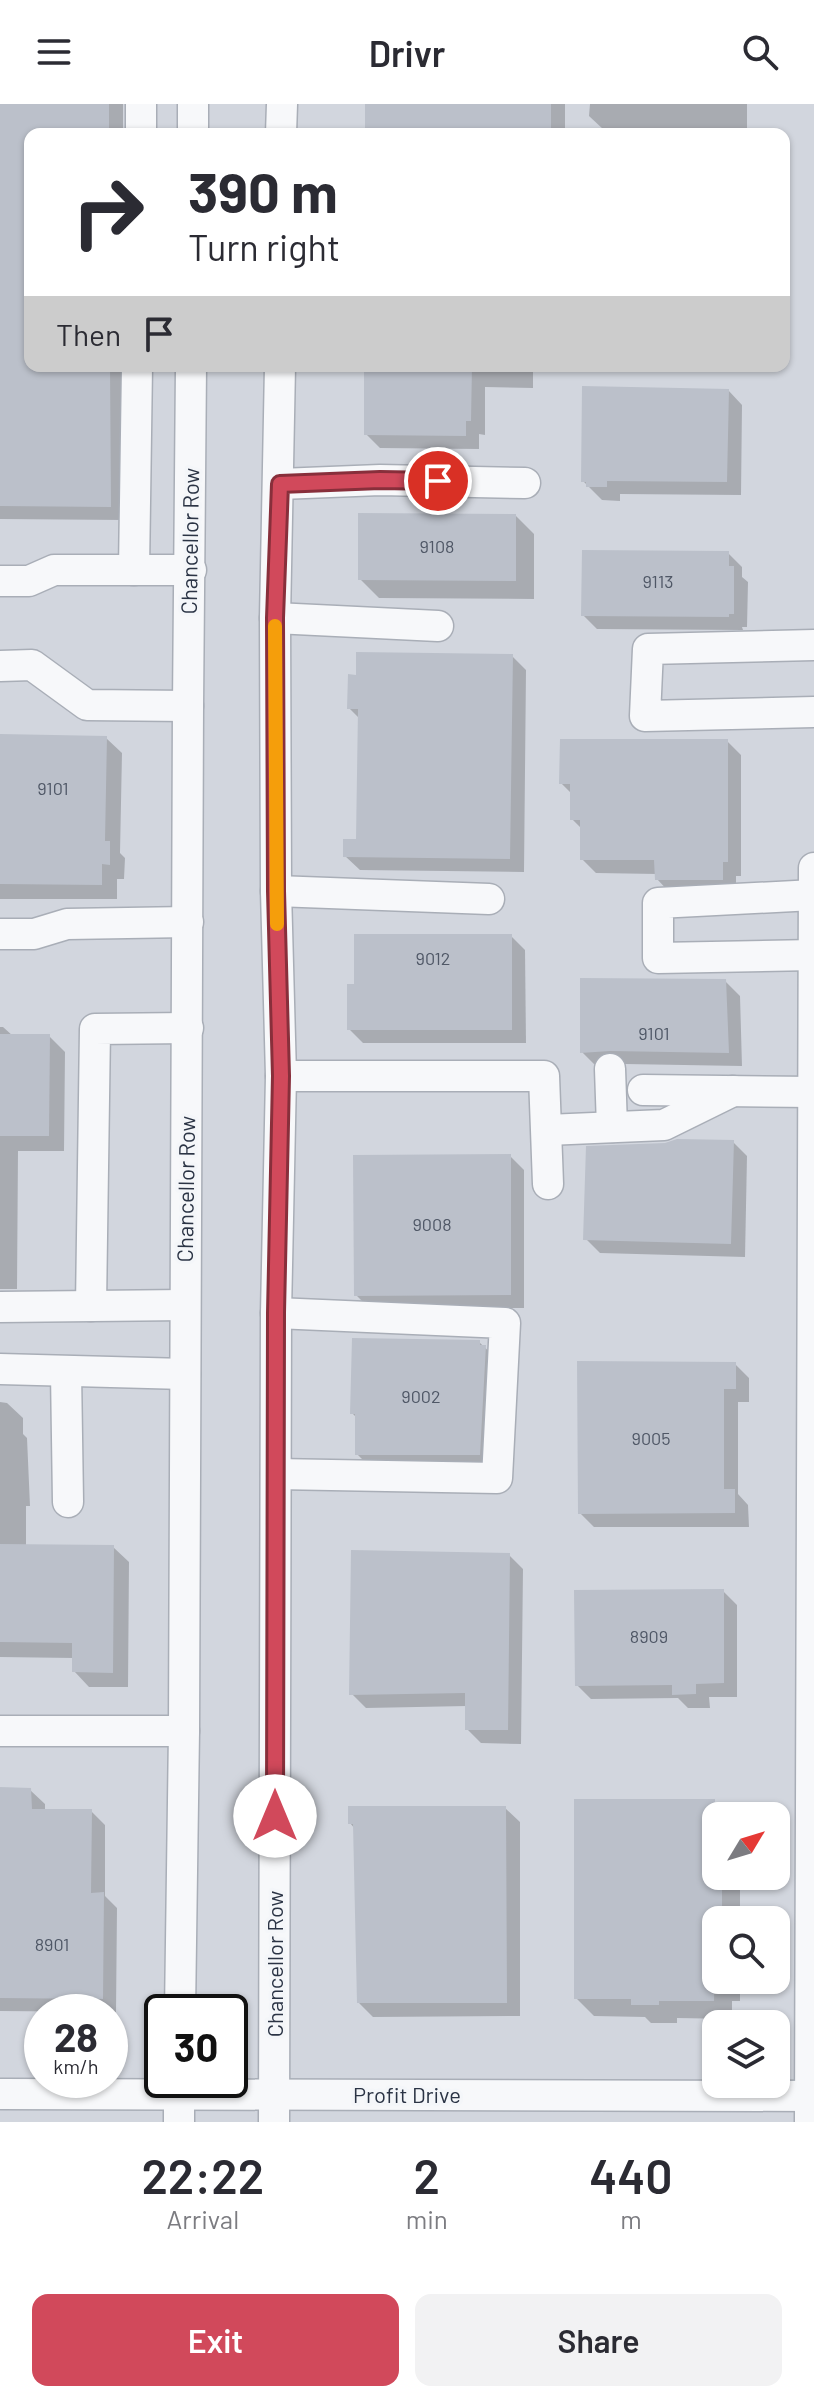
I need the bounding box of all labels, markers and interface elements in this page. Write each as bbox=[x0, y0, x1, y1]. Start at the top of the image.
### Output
icon: menu bbox=[32, 30, 76, 74]
icon: search bbox=[738, 30, 782, 74]
text: Drivr bbox=[369, 31, 445, 74]
text: 390 m bbox=[188, 157, 338, 224]
icon: right bbox=[56, 160, 160, 264]
text: Turn right bbox=[188, 225, 340, 268]
icon: arrive bbox=[137, 312, 181, 356]
text: Then bbox=[56, 316, 121, 352]
pin bbox=[404, 447, 472, 515]
icon: arrive bbox=[416, 459, 460, 503]
street label: Chancellor Row bbox=[175, 467, 203, 614]
house number: 9108 bbox=[420, 535, 454, 557]
house number: 9113 bbox=[643, 570, 673, 592]
house number: 9101 bbox=[37, 777, 69, 799]
house number: 9012 bbox=[416, 947, 451, 969]
house number: 9101 bbox=[638, 1022, 670, 1044]
street label: Chancellor Row bbox=[171, 1115, 199, 1262]
house number: 9008 bbox=[412, 1213, 452, 1235]
house number: 9002 bbox=[401, 1385, 441, 1407]
house number: 9005 bbox=[632, 1427, 670, 1449]
house number: 8909 bbox=[630, 1625, 668, 1647]
position arrow bbox=[233, 1774, 317, 1858]
north arrow bbox=[702, 1802, 790, 1890]
map controls bbox=[702, 1802, 790, 2098]
street label: Chancellor Row bbox=[261, 1891, 287, 2037]
button: search bbox=[702, 1906, 790, 1994]
house number: 8901 bbox=[35, 1933, 69, 1955]
speed limit sign: 30 bbox=[144, 1994, 248, 2098]
button: layers bbox=[702, 2010, 790, 2098]
text: 28 bbox=[54, 2012, 98, 2060]
text: km/h bbox=[53, 2054, 99, 2078]
street label: Profit Drive bbox=[353, 2081, 461, 2107]
text: 22:22 bbox=[141, 2146, 264, 2204]
text: 2 bbox=[413, 2146, 440, 2204]
text: 440 bbox=[589, 2146, 673, 2204]
text: Arrival bbox=[166, 2203, 239, 2234]
text: min bbox=[406, 2203, 448, 2234]
text: m bbox=[620, 2203, 642, 2234]
button: Exit bbox=[32, 2294, 399, 2386]
button: Share bbox=[415, 2294, 782, 2386]

